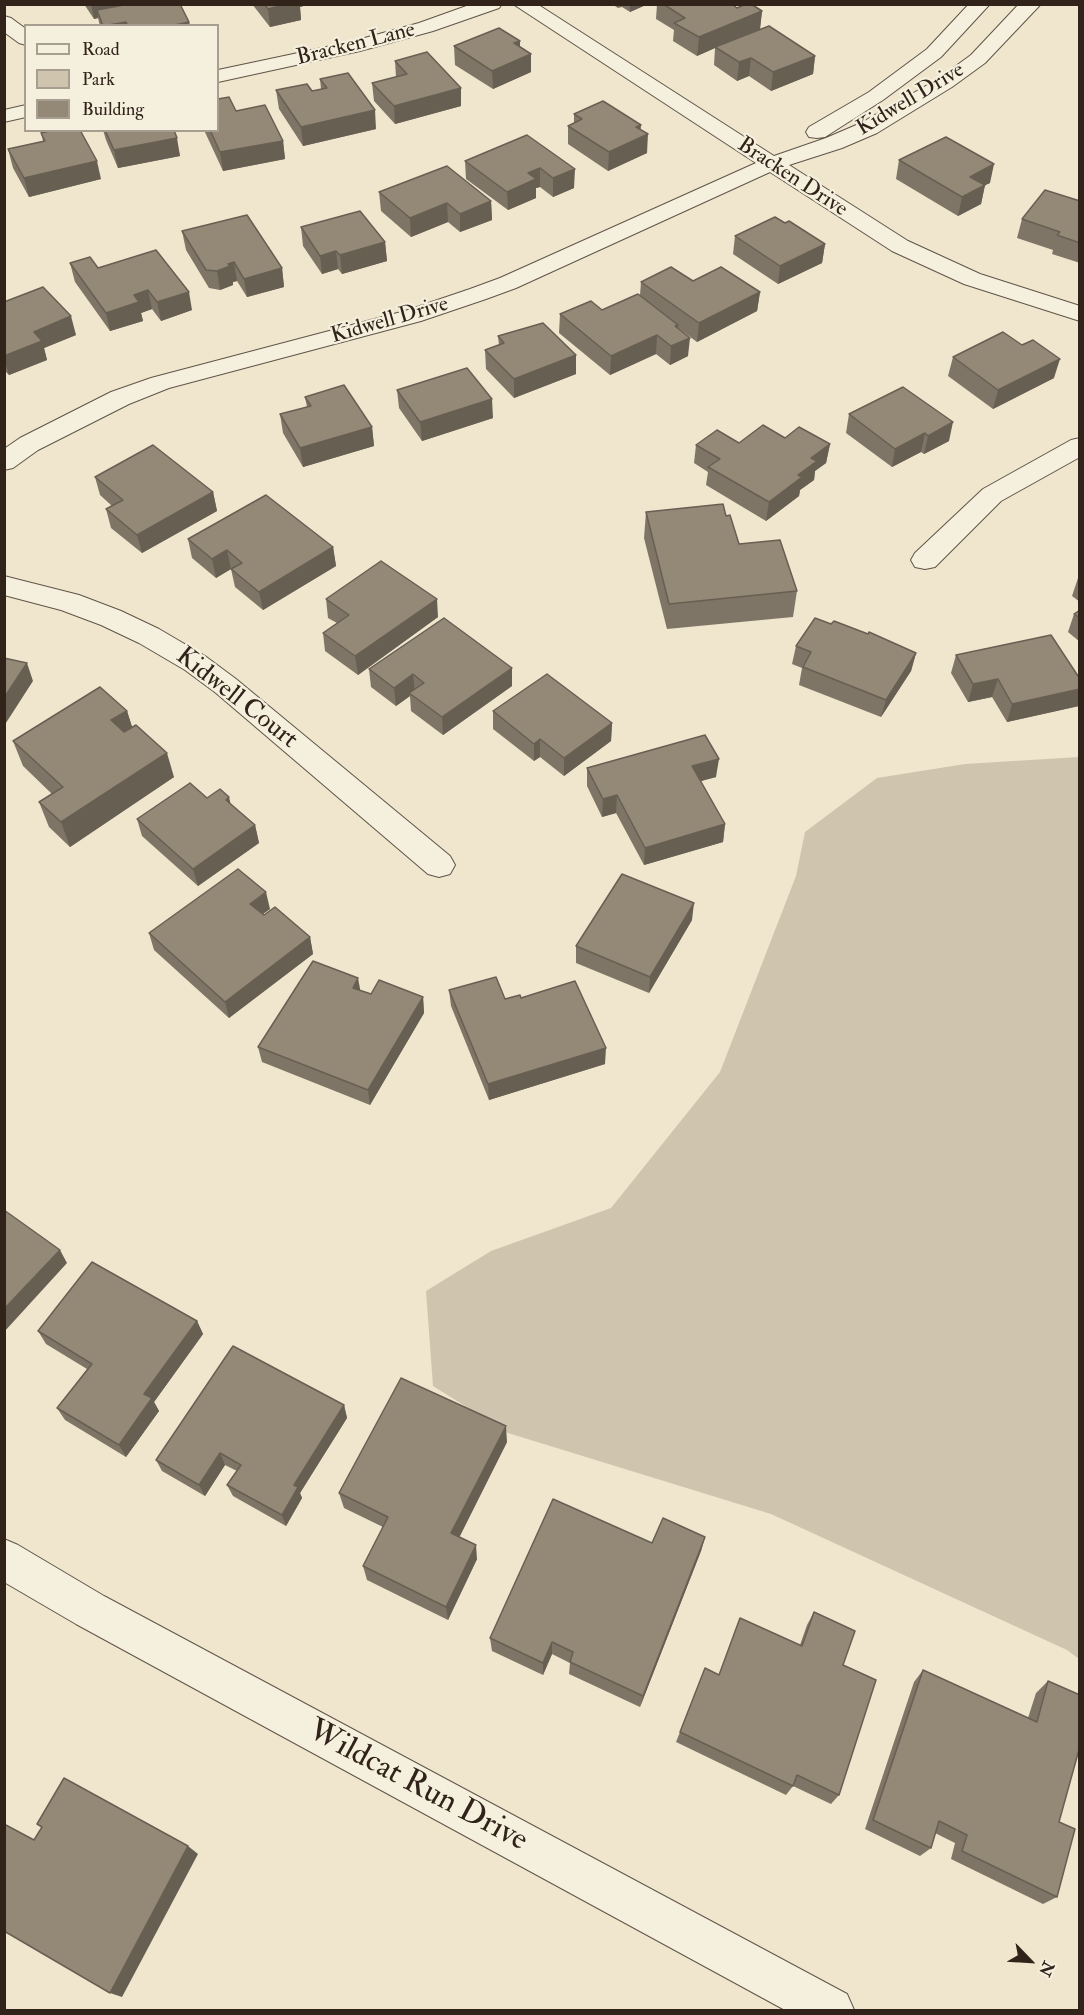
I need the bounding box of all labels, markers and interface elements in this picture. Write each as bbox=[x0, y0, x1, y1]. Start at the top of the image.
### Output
street label: Bracken Lane bbox=[294, 18, 418, 72]
legend bbox=[24, 24, 219, 132]
text: Road bbox=[82, 38, 120, 61]
street label: Kidwell Drive bbox=[852, 58, 970, 142]
text: Park bbox=[82, 68, 115, 91]
text: Building bbox=[82, 98, 144, 121]
street label: Bracken Drive bbox=[732, 133, 852, 223]
street label: Kidwell Drive bbox=[328, 292, 452, 350]
street label: Kidwell Court bbox=[169, 642, 303, 756]
street label: Wildcat Run Drive bbox=[300, 1713, 534, 1861]
north arrow bbox=[1000, 1931, 1060, 1991]
text: N bbox=[1034, 1958, 1058, 1979]

